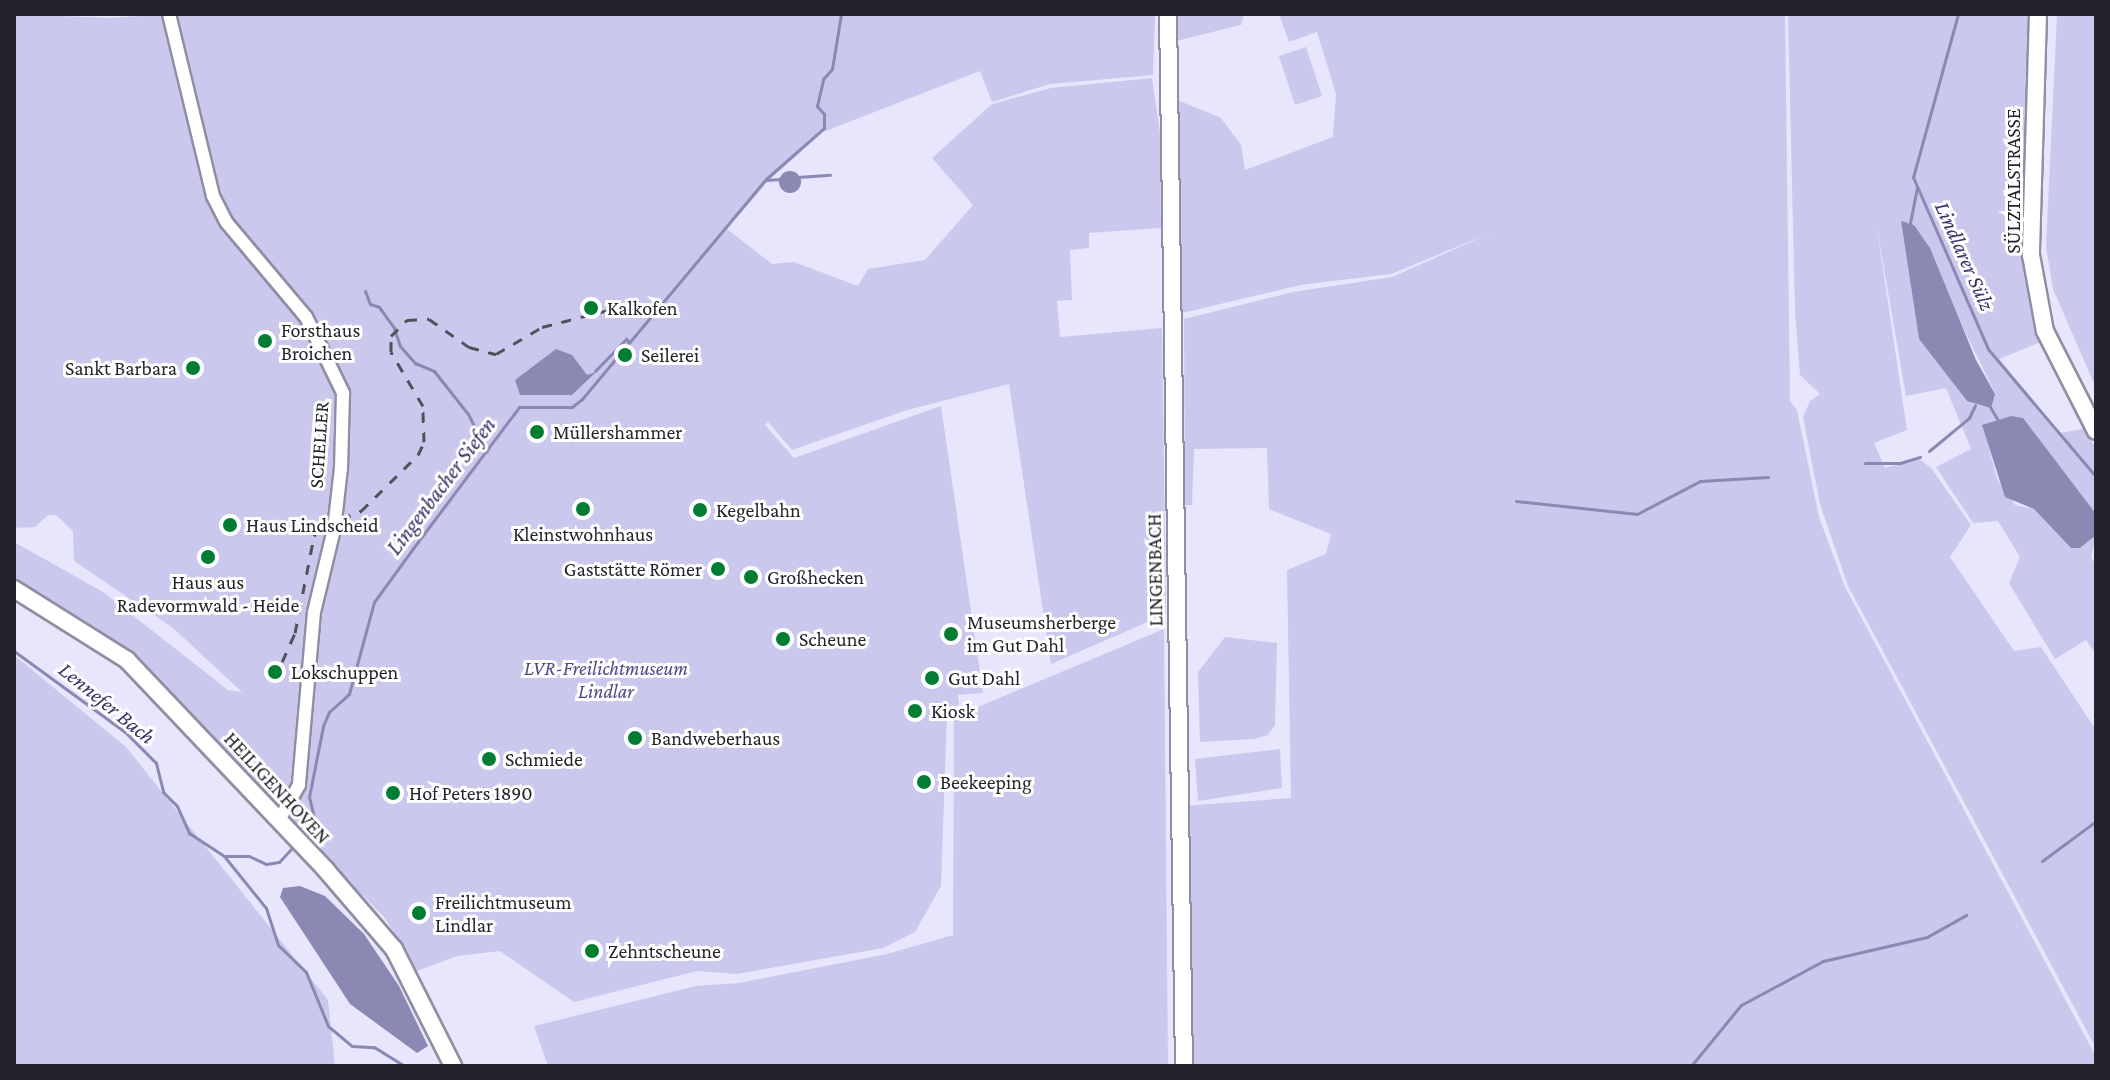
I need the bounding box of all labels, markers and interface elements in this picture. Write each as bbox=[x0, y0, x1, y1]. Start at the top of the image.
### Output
street label: SÜLZTALSTRASSE bbox=[2001, 108, 2025, 254]
water label: Lindlarer Sülz bbox=[1929, 197, 2001, 315]
place label: Kalkofen bbox=[607, 296, 677, 320]
marker: Kalkofen bbox=[582, 299, 600, 317]
place label: Forsthaus Broichen bbox=[281, 318, 360, 365]
marker: Forsthaus Broichen bbox=[256, 332, 274, 350]
place label: Seilerei bbox=[641, 343, 699, 367]
marker: Seilerei bbox=[616, 346, 634, 364]
place label: Sankt Barbara bbox=[65, 356, 177, 380]
marker: Sankt Barbara bbox=[184, 359, 202, 377]
street label: SCHELLER bbox=[304, 401, 334, 489]
water label: Lingenbacher Siefen bbox=[381, 412, 501, 560]
place label: Müllershammer bbox=[553, 420, 682, 444]
marker: Müllershammer bbox=[528, 423, 546, 441]
place label: Kegelbahn bbox=[716, 498, 801, 522]
marker: Kleinstwohnhaus bbox=[574, 500, 592, 518]
marker: Kegelbahn bbox=[691, 501, 709, 519]
place label: Haus Lindscheid bbox=[246, 513, 378, 537]
street label: LINGENBACH bbox=[1142, 513, 1168, 627]
marker: Haus Lindscheid bbox=[221, 516, 239, 534]
place label: Kleinstwohnhaus bbox=[513, 522, 653, 546]
marker: Haus aus Radevormwald - Heide bbox=[199, 548, 217, 566]
place label: Gaststätte Römer bbox=[564, 557, 702, 581]
marker: Gaststätte Römer bbox=[709, 560, 727, 578]
place label: Großhecken bbox=[767, 565, 864, 589]
marker: Großhecken bbox=[742, 568, 760, 586]
place label: Haus aus Radevormwald - Heide bbox=[117, 570, 299, 617]
place label: Museumsherberge im Gut Dahl bbox=[967, 610, 1116, 657]
marker: Museumsherberge im Gut Dahl bbox=[942, 625, 960, 643]
place label: Scheune bbox=[799, 627, 866, 651]
marker: Scheune bbox=[774, 630, 792, 648]
water label: Lennefer Bach bbox=[54, 656, 160, 750]
park label: LVR-Freilichtmuseum Lindlar bbox=[524, 656, 688, 703]
place label: Lokschuppen bbox=[291, 660, 398, 684]
marker: Lokschuppen bbox=[266, 663, 284, 681]
place label: Gut Dahl bbox=[948, 666, 1020, 690]
marker: Gut Dahl bbox=[923, 669, 941, 687]
place label: Kiosk bbox=[931, 699, 975, 723]
marker: Kiosk bbox=[906, 702, 924, 720]
place label: Bandweberhaus bbox=[651, 726, 780, 750]
street label: HEILIGENHOVEN bbox=[219, 727, 335, 849]
marker: Bandweberhaus bbox=[626, 729, 644, 747]
place label: Schmiede bbox=[505, 747, 583, 771]
marker: Schmiede bbox=[480, 750, 498, 768]
place label: Beekeeping bbox=[940, 770, 1032, 794]
marker: Beekeeping bbox=[915, 773, 933, 791]
place label: Hof Peters 1890 bbox=[409, 781, 533, 805]
marker: Hof Peters 1890 bbox=[384, 784, 402, 802]
place label: Freilichtmuseum Lindlar bbox=[435, 890, 572, 937]
marker: Freilichtmuseum Lindlar bbox=[410, 904, 428, 922]
place label: Zehntscheune bbox=[608, 939, 721, 963]
marker: Zehntscheune bbox=[583, 942, 601, 960]

